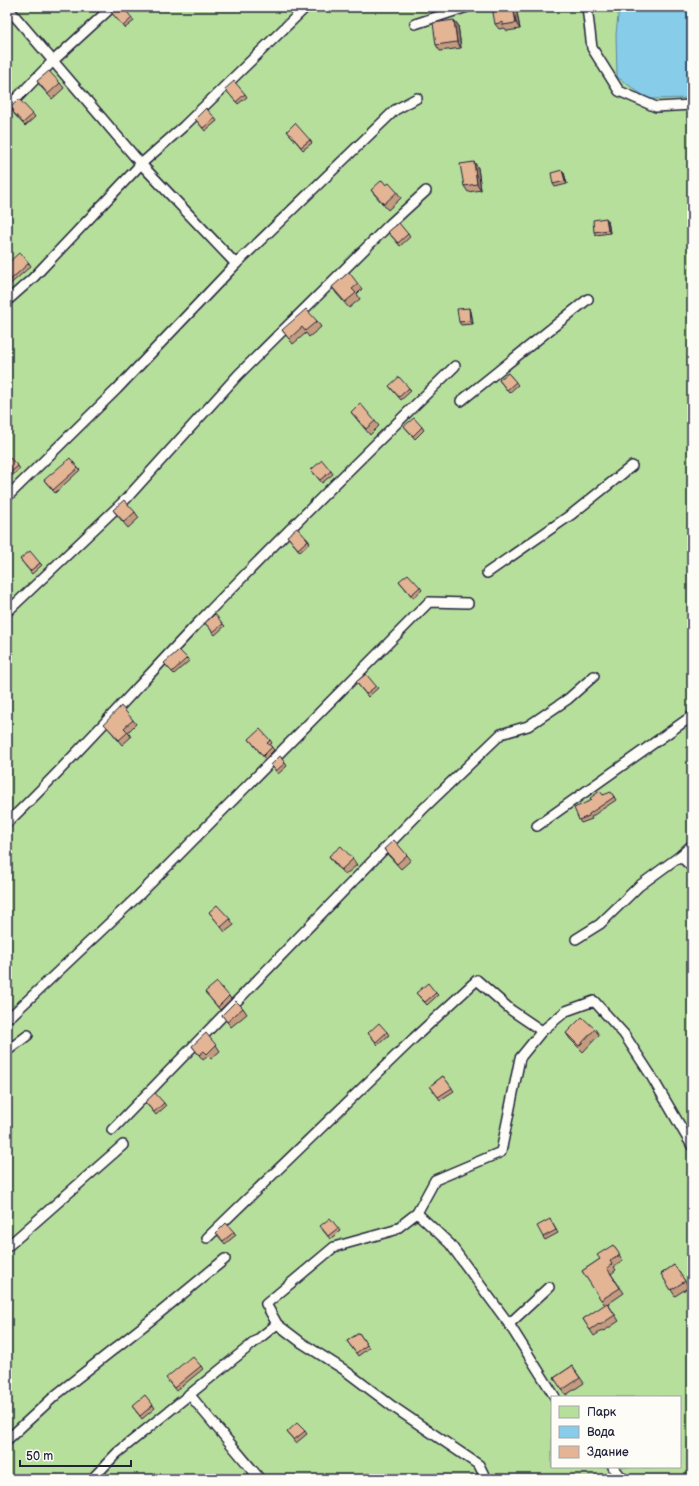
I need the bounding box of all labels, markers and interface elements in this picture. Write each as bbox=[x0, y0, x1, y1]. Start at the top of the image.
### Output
legend bbox=[551, 1396, 681, 1468]
text: Парк bbox=[587, 1405, 617, 1420]
text: Вода bbox=[587, 1425, 615, 1440]
scale bar bbox=[20, 1442, 131, 1468]
text: Здание bbox=[587, 1445, 629, 1460]
text: 50 m bbox=[26, 1449, 53, 1464]

